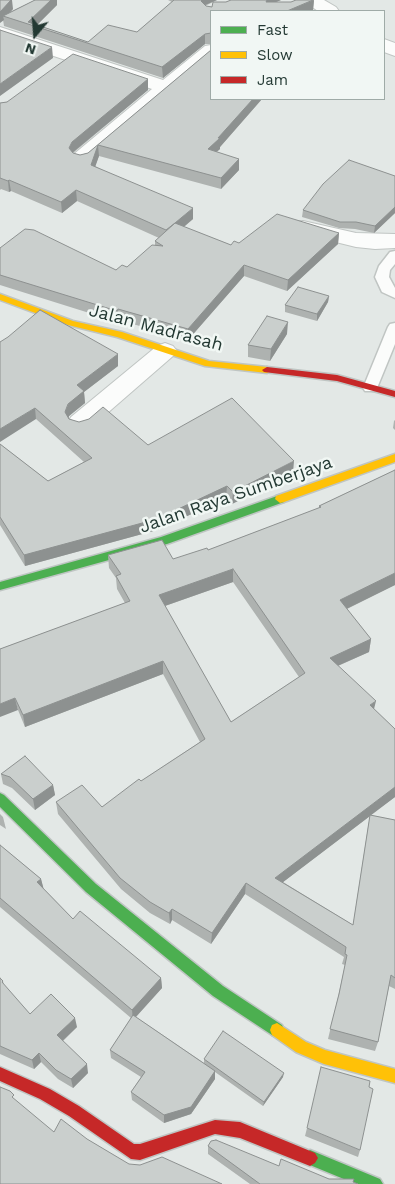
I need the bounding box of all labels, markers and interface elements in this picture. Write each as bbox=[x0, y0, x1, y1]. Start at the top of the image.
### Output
north arrow bbox=[10, 10, 60, 60]
legend bbox=[210, 10, 385, 100]
text: Fast bbox=[257, 21, 288, 39]
text: N bbox=[23, 40, 38, 58]
text: Slow bbox=[257, 46, 293, 64]
text: Jam bbox=[257, 71, 288, 89]
street label: Jalan Madrasah bbox=[87, 300, 225, 356]
street label: Jalan Raya Sumberjaya bbox=[137, 452, 335, 538]

